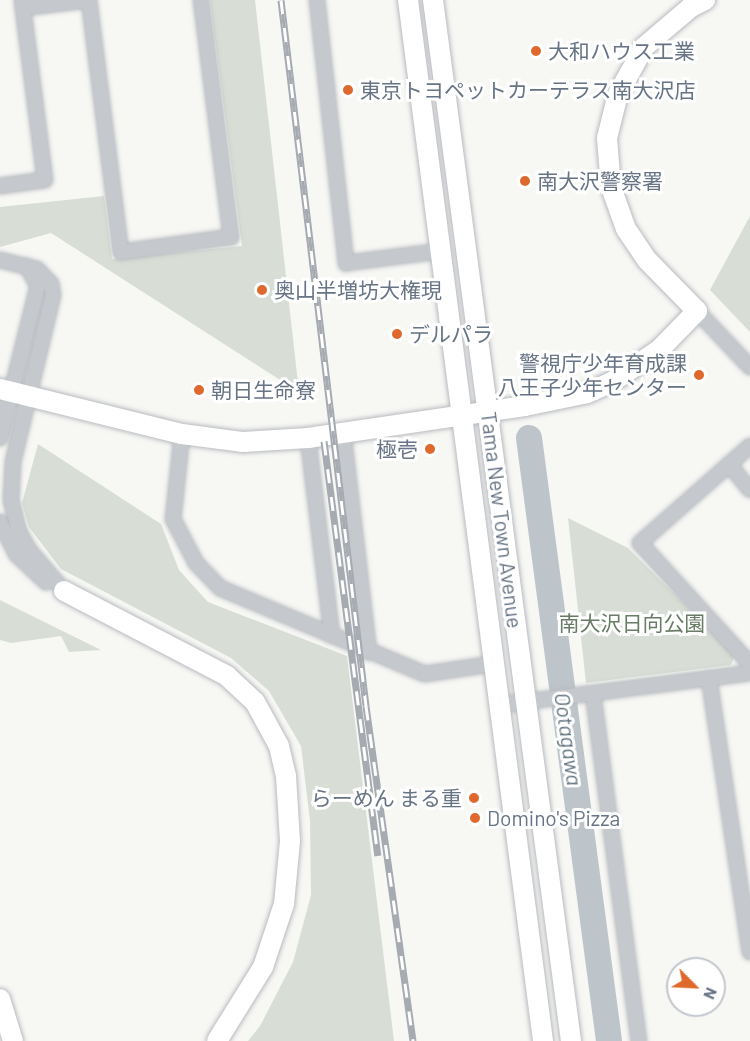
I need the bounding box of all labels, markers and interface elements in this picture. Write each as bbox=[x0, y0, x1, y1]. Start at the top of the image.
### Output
place label: 大和ハウス工業 bbox=[548, 38, 695, 64]
marker: 大和ハウス工業 bbox=[529, 44, 543, 58]
place label: 東京トヨペットカーテラス南大沢店 bbox=[360, 77, 696, 103]
marker: 東京トヨペットカーテラス南大沢店 bbox=[341, 83, 355, 97]
place label: 南大沢警察署 bbox=[537, 168, 663, 194]
marker: 南大沢警察署 bbox=[518, 174, 532, 188]
place label: 奥山半増坊大権現 bbox=[274, 277, 442, 303]
marker: 奥山半増坊大権現 bbox=[255, 283, 269, 297]
place label: デルパラ bbox=[409, 321, 493, 347]
marker: デルパラ bbox=[390, 327, 404, 341]
place label: 警視庁少年育成課 八王子少年センター bbox=[498, 350, 687, 400]
marker: 警視庁少年育成課 八王子少年センター bbox=[692, 368, 706, 382]
place label: 朝日生命寮 bbox=[211, 377, 316, 403]
marker: 朝日生命寮 bbox=[192, 383, 206, 397]
street label: Tama New Town Avenue bbox=[476, 410, 528, 630]
place label: 極壱 bbox=[376, 436, 418, 462]
marker: 極壱 bbox=[423, 442, 437, 456]
park label: 南大沢日向公園 bbox=[559, 610, 705, 636]
water label: Ootagawa bbox=[549, 691, 589, 787]
place label: らーめん まる重 bbox=[311, 785, 462, 811]
marker: らーめん まる重 bbox=[467, 791, 481, 805]
place label: Domino's Pizza bbox=[487, 805, 620, 831]
marker: Domino's Pizza bbox=[468, 811, 482, 825]
north arrow bbox=[666, 957, 726, 1017]
text: N bbox=[700, 985, 722, 1002]

